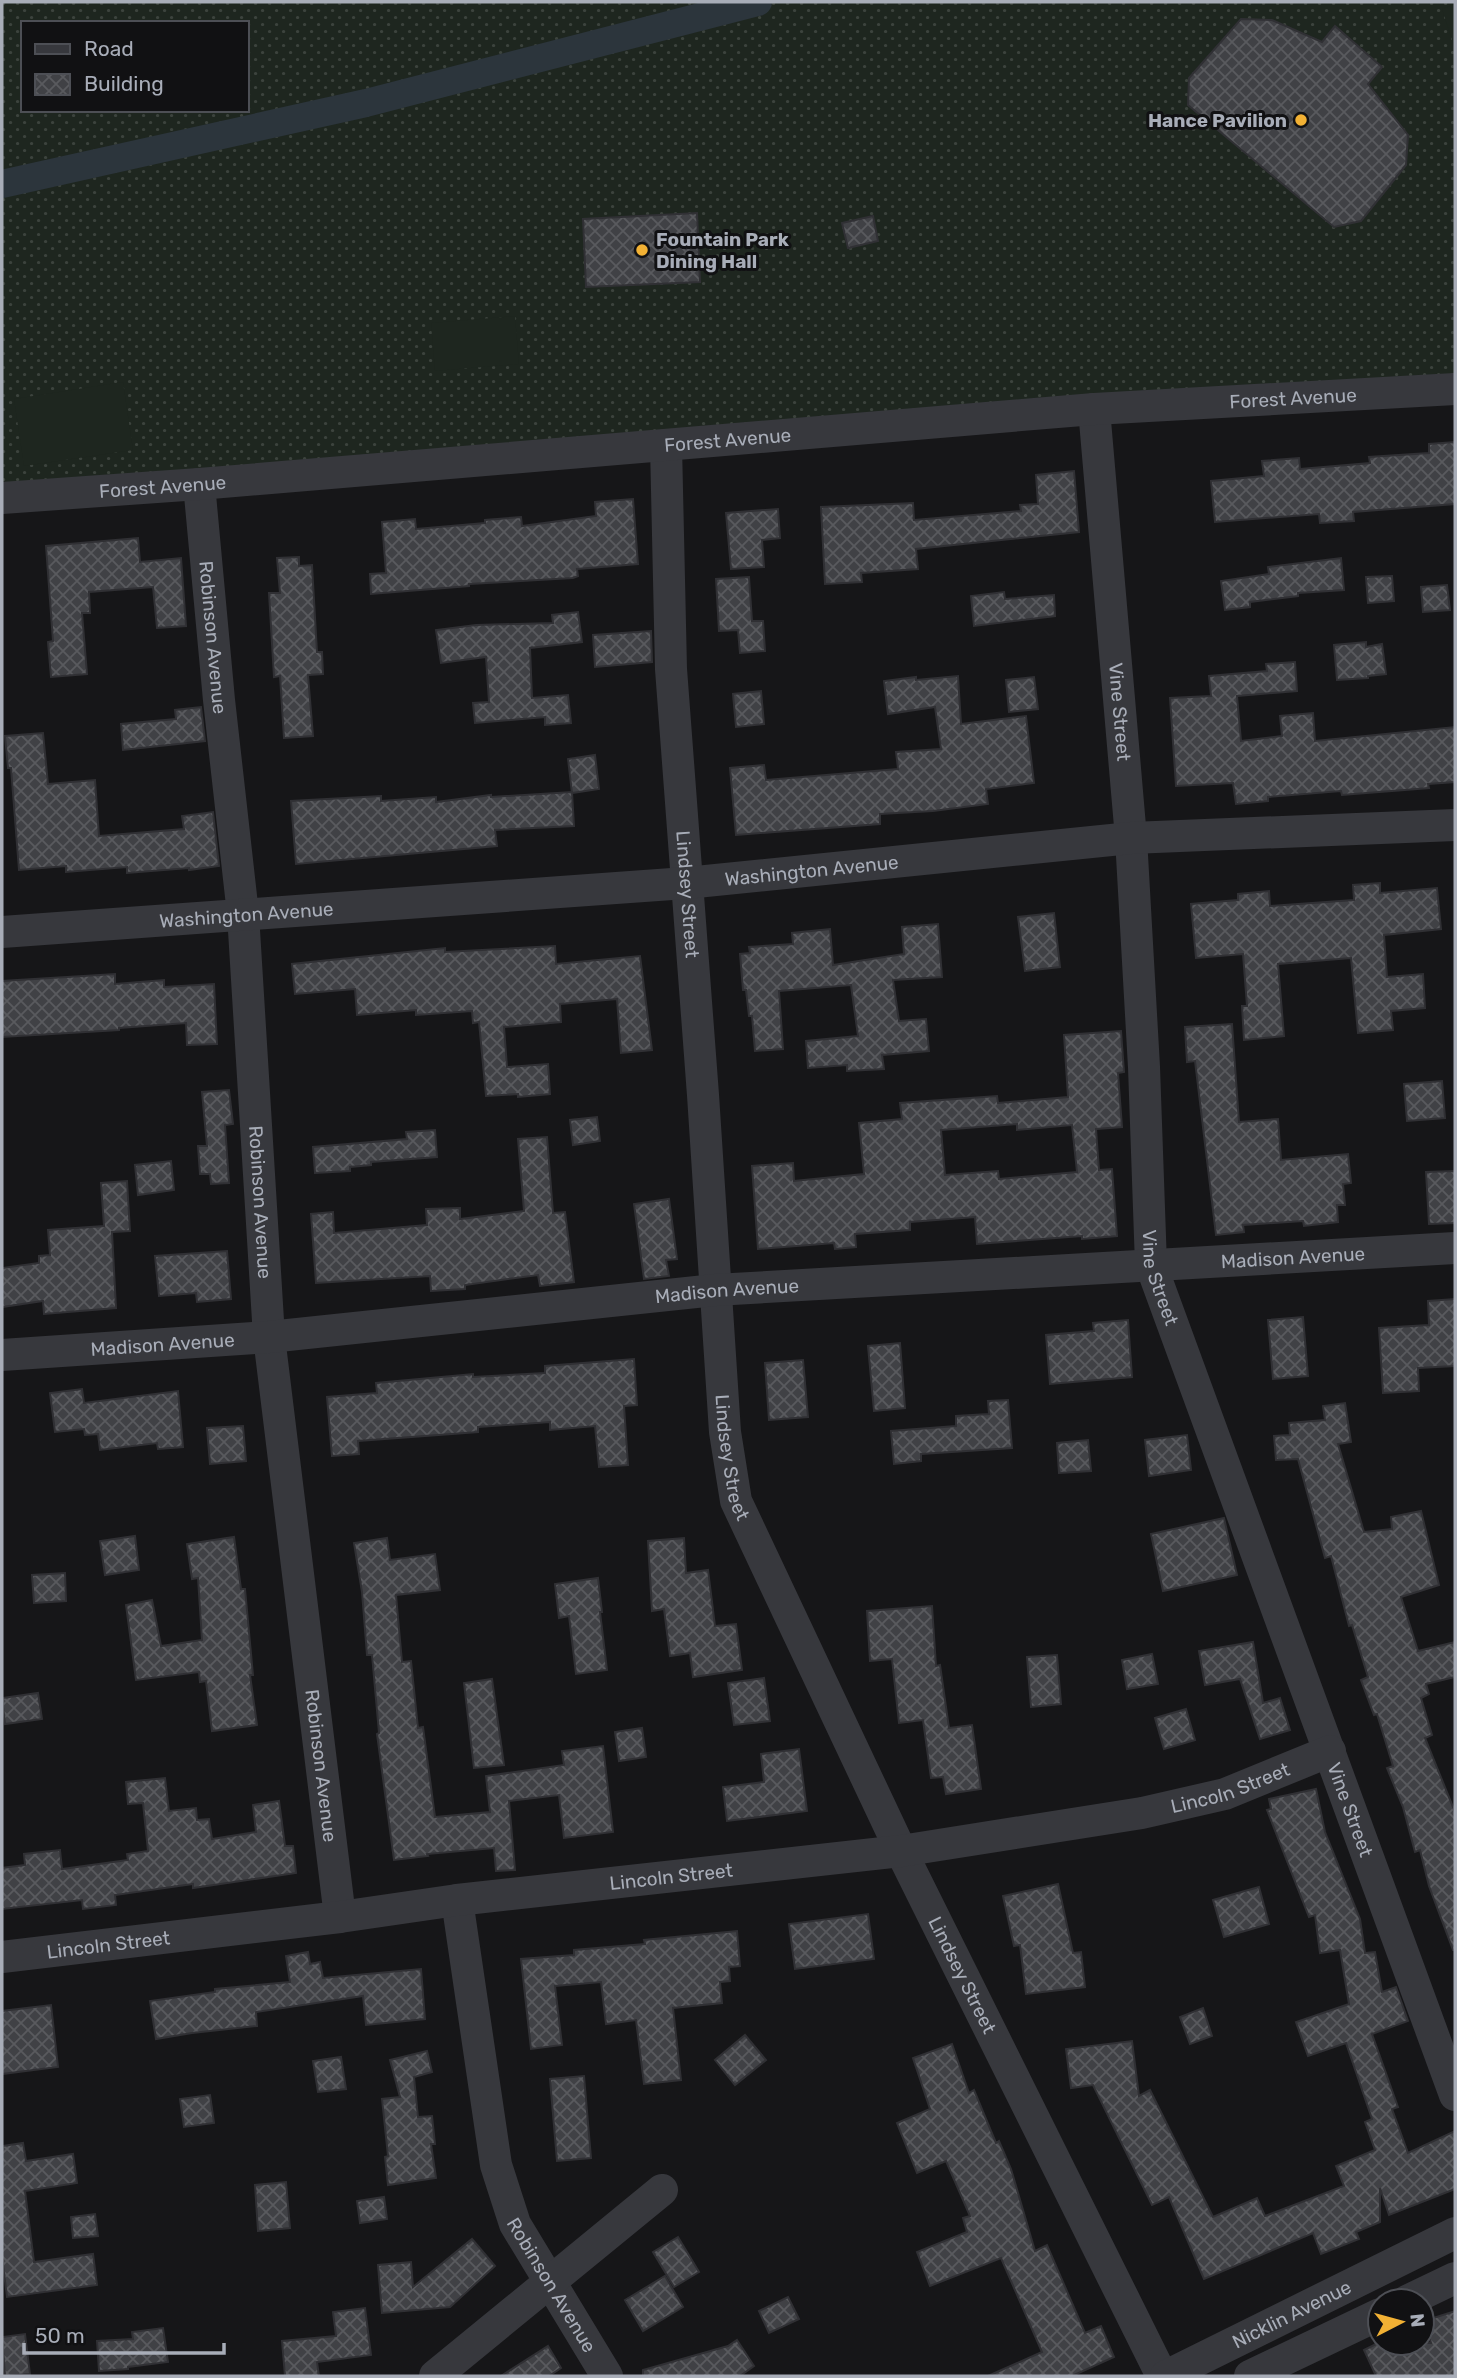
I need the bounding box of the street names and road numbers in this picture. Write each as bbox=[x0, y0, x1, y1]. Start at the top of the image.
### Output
street label: Forest Avenue bbox=[1229, 383, 1357, 413]
street label: Forest Avenue bbox=[663, 423, 792, 456]
street label: Forest Avenue bbox=[98, 470, 227, 503]
street label: Robinson Avenue bbox=[195, 560, 232, 715]
street label: Vine Street bbox=[1104, 662, 1136, 763]
street label: Lindsey Street bbox=[672, 830, 704, 959]
street label: Washington Avenue bbox=[724, 850, 900, 891]
street label: Washington Avenue bbox=[158, 897, 334, 932]
street label: Robinson Avenue bbox=[245, 1125, 277, 1280]
street label: Vine Street bbox=[1138, 1229, 1184, 1329]
street label: Madison Avenue bbox=[1220, 1242, 1366, 1273]
street label: Madison Avenue bbox=[654, 1274, 800, 1308]
street label: Madison Avenue bbox=[90, 1328, 235, 1361]
street label: Lindsey Street bbox=[711, 1393, 755, 1525]
street label: Robinson Avenue bbox=[301, 1688, 342, 1843]
street label: Lincoln Street bbox=[1168, 1757, 1293, 1818]
street label: Vine Street bbox=[1323, 1759, 1378, 1860]
street label: Lincoln Street bbox=[608, 1858, 735, 1895]
street label: Lindsey Street bbox=[924, 1912, 1002, 2038]
street label: Lincoln Street bbox=[45, 1926, 172, 1963]
street label: Robinson Avenue bbox=[502, 2213, 601, 2357]
street label: Nicklin Avenue bbox=[1228, 2275, 1355, 2353]

